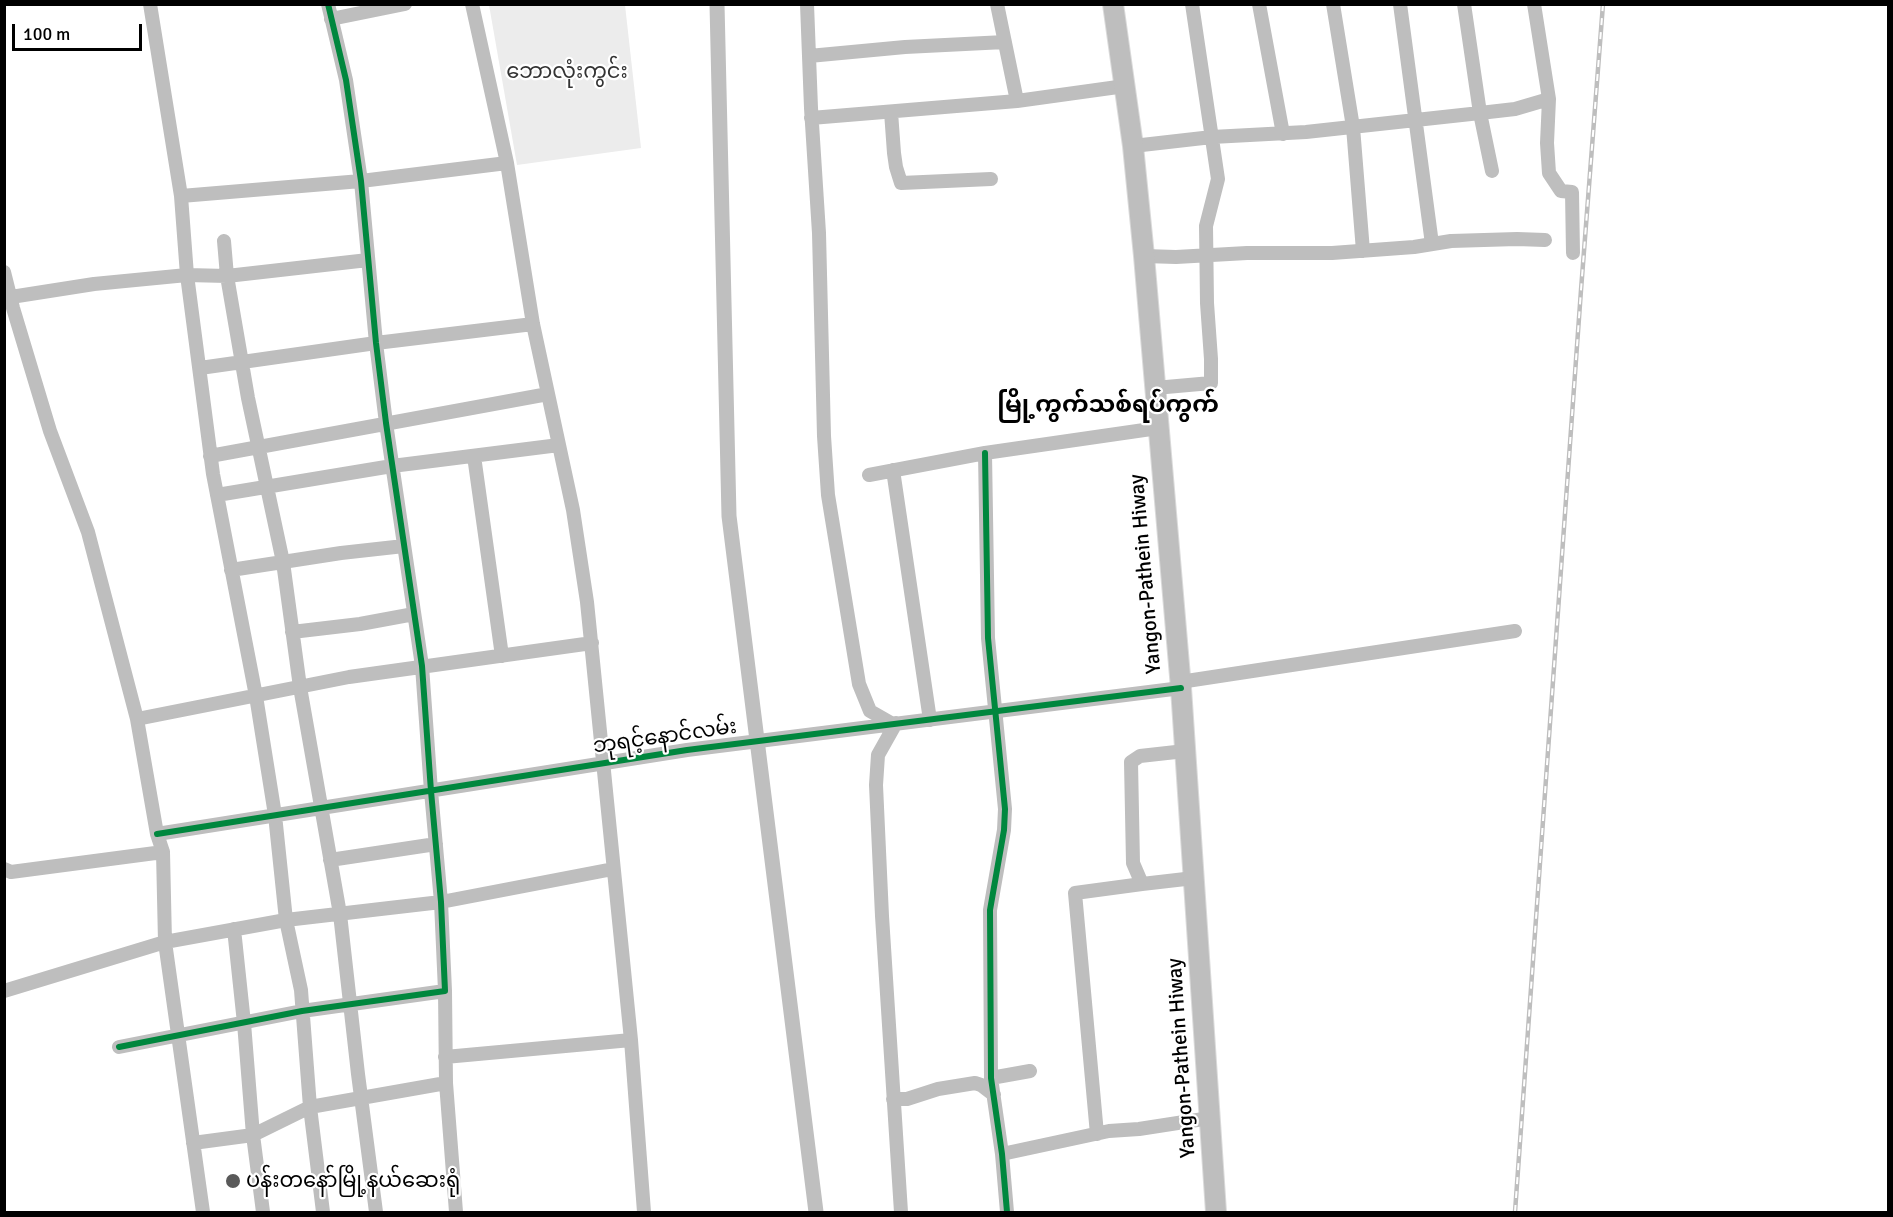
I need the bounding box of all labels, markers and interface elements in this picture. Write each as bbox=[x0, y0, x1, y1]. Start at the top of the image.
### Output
scale bar bbox=[15, 12, 146, 50]
text: 100 m bbox=[23, 23, 70, 45]
park label: ဘောလုံးကွင်း bbox=[506, 59, 628, 85]
district label: မြို့ကွက်သစ်ရပ်ကွက် bbox=[997, 392, 1219, 420]
street label: Yangon-Pathein Hiway bbox=[1125, 473, 1167, 675]
street label: ဘုရင့်နောင်လမ်း bbox=[591, 714, 739, 760]
street label: Yangon-Pathein Hiway bbox=[1162, 957, 1202, 1159]
place label: ပန်းတနော်မြို့နယ်ဆေးရုံ bbox=[246, 1168, 460, 1194]
marker: ပန်းတနော်မြို့နယ်ဆေးရုံ bbox=[224, 1172, 242, 1190]

